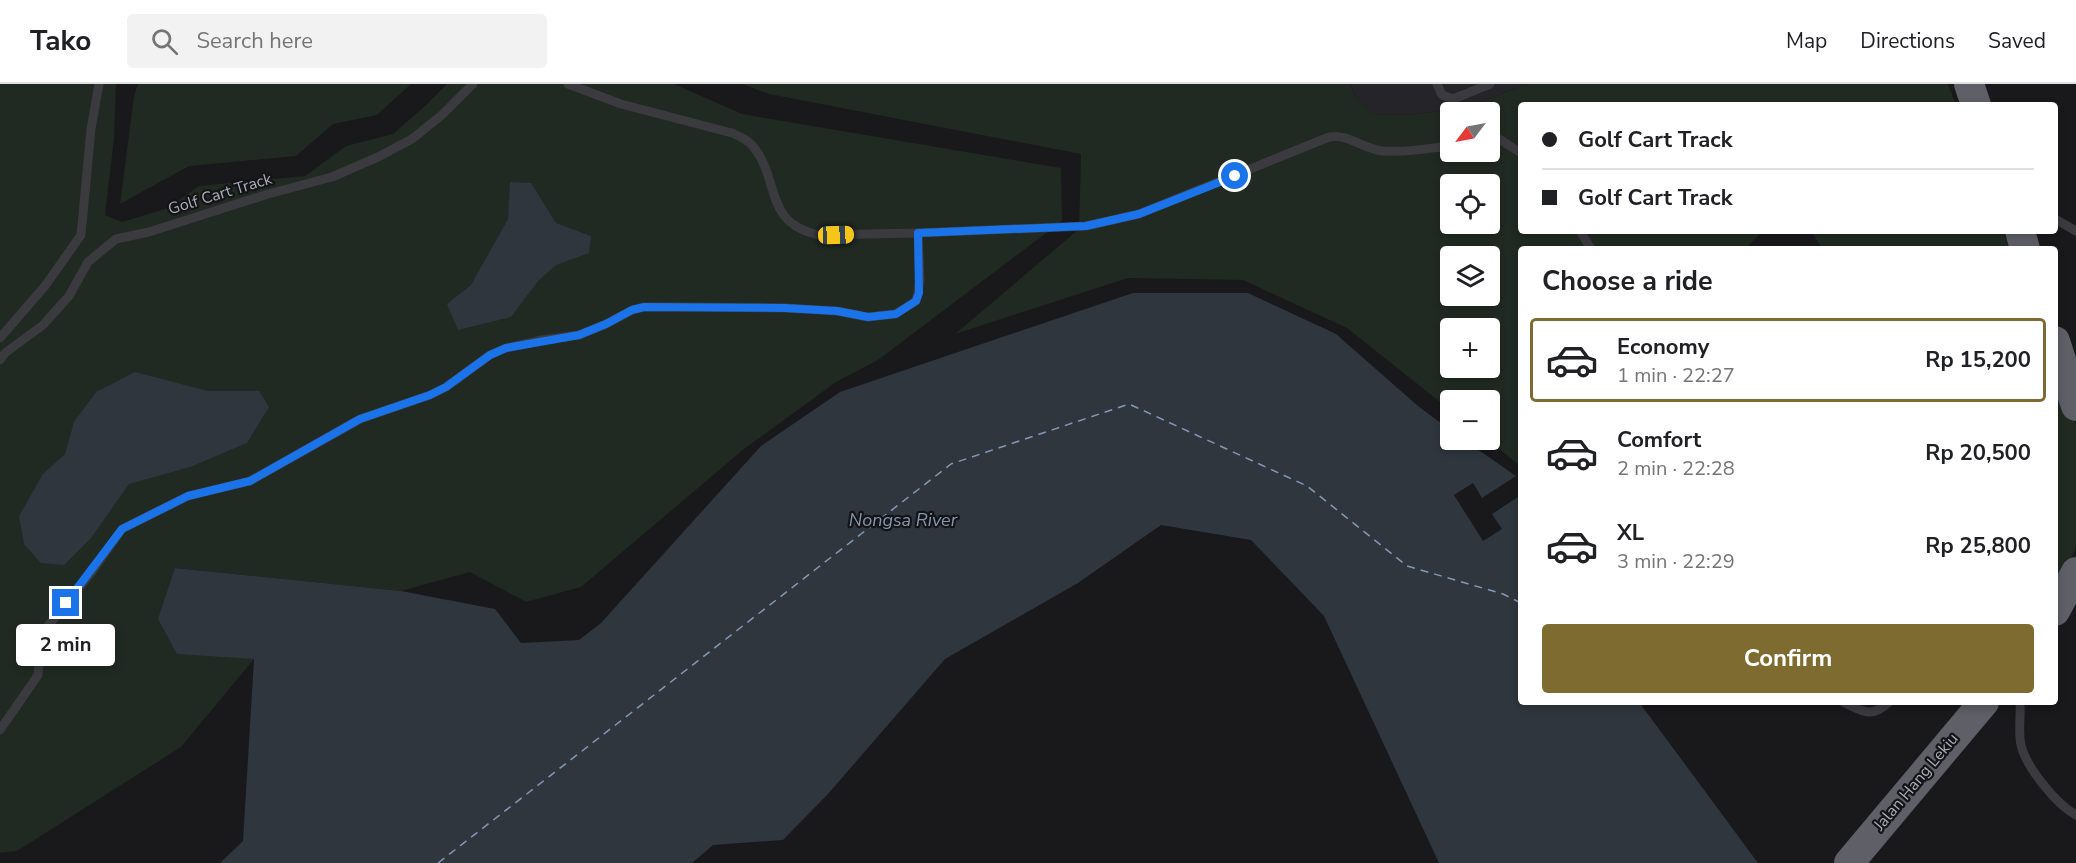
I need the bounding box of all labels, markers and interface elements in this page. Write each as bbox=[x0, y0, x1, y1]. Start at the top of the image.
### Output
search box bbox=[127, 14, 547, 68]
text: Tako bbox=[30, 22, 91, 60]
icon: search bbox=[148, 25, 181, 58]
text: Search here bbox=[196, 26, 313, 56]
text: Map bbox=[1786, 27, 1827, 55]
text: Directions bbox=[1860, 27, 1955, 55]
text: Saved bbox=[1988, 27, 2046, 55]
north arrow bbox=[1440, 102, 1500, 162]
map controls bbox=[1440, 102, 1500, 450]
text: Golf Cart Track bbox=[1578, 125, 1733, 155]
route start bbox=[1221, 162, 1248, 189]
street label: Golf Cart Track bbox=[165, 167, 276, 220]
button: locate bbox=[1440, 174, 1500, 234]
text: Golf Cart Track bbox=[1578, 183, 1733, 213]
car bbox=[818, 225, 854, 245]
button: layers bbox=[1440, 246, 1500, 306]
text: Choose a ride bbox=[1542, 263, 1713, 300]
button: + bbox=[1440, 318, 1500, 378]
text: Economy bbox=[1617, 332, 1709, 362]
icon: car bbox=[1545, 333, 1599, 387]
text: Rp 15,200 bbox=[1925, 345, 2031, 375]
text: 1 min · 22:27 bbox=[1617, 362, 1735, 389]
button: − bbox=[1440, 390, 1500, 450]
text: Comfort bbox=[1617, 425, 1701, 455]
icon: car bbox=[1545, 426, 1599, 480]
text: Rp 20,500 bbox=[1925, 438, 2031, 468]
text: 2 min · 22:28 bbox=[1617, 455, 1735, 482]
water label: Nongsa River bbox=[849, 508, 958, 532]
text: XL bbox=[1617, 518, 1644, 548]
icon: car bbox=[1545, 519, 1599, 573]
text: Rp 25,800 bbox=[1925, 531, 2031, 561]
text: 3 min · 22:29 bbox=[1617, 548, 1735, 575]
route end bbox=[52, 589, 79, 616]
callout: 2 min bbox=[16, 624, 116, 666]
button: Confirm bbox=[1542, 624, 2034, 693]
text: 2 min bbox=[40, 631, 91, 658]
street label: Jalan Hang Lekiu bbox=[1868, 729, 1963, 836]

